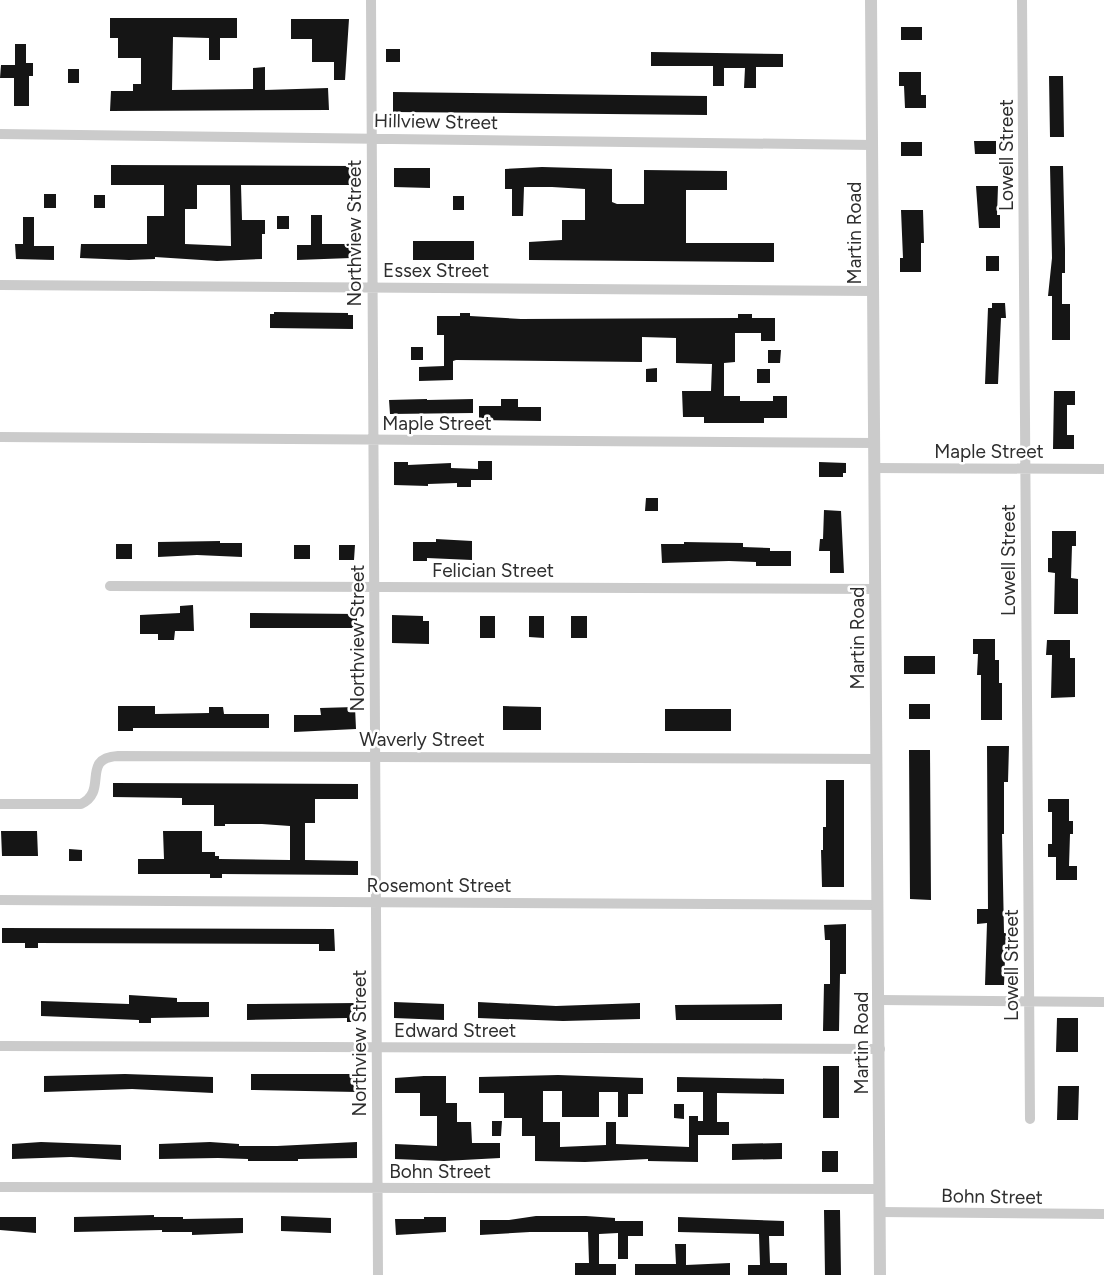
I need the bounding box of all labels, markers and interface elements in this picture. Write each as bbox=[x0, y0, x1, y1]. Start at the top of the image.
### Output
street label: Lowell Street bbox=[995, 99, 1018, 211]
street label: Hillview Street bbox=[374, 109, 498, 134]
street label: Northview Street bbox=[343, 160, 366, 307]
street label: Martin Road bbox=[843, 182, 866, 284]
street label: Essex Street bbox=[383, 259, 489, 282]
street label: Maple Street bbox=[382, 412, 492, 435]
street label: Maple Street bbox=[934, 440, 1044, 463]
street label: Lowell Street bbox=[997, 504, 1020, 616]
street label: Felician Street bbox=[432, 559, 554, 582]
street label: Northview Street bbox=[346, 565, 369, 712]
street label: Martin Road bbox=[846, 587, 869, 689]
street label: Waverly Street bbox=[359, 728, 485, 751]
street label: Rosemont Street bbox=[366, 874, 512, 897]
street label: Lowell Street bbox=[1000, 909, 1023, 1021]
street label: Northview Street bbox=[348, 970, 371, 1117]
street label: Martin Road bbox=[850, 992, 873, 1094]
street label: Edward Street bbox=[394, 1019, 516, 1042]
street label: Bohn Street bbox=[389, 1160, 491, 1183]
street label: Bohn Street bbox=[941, 1184, 1043, 1209]

